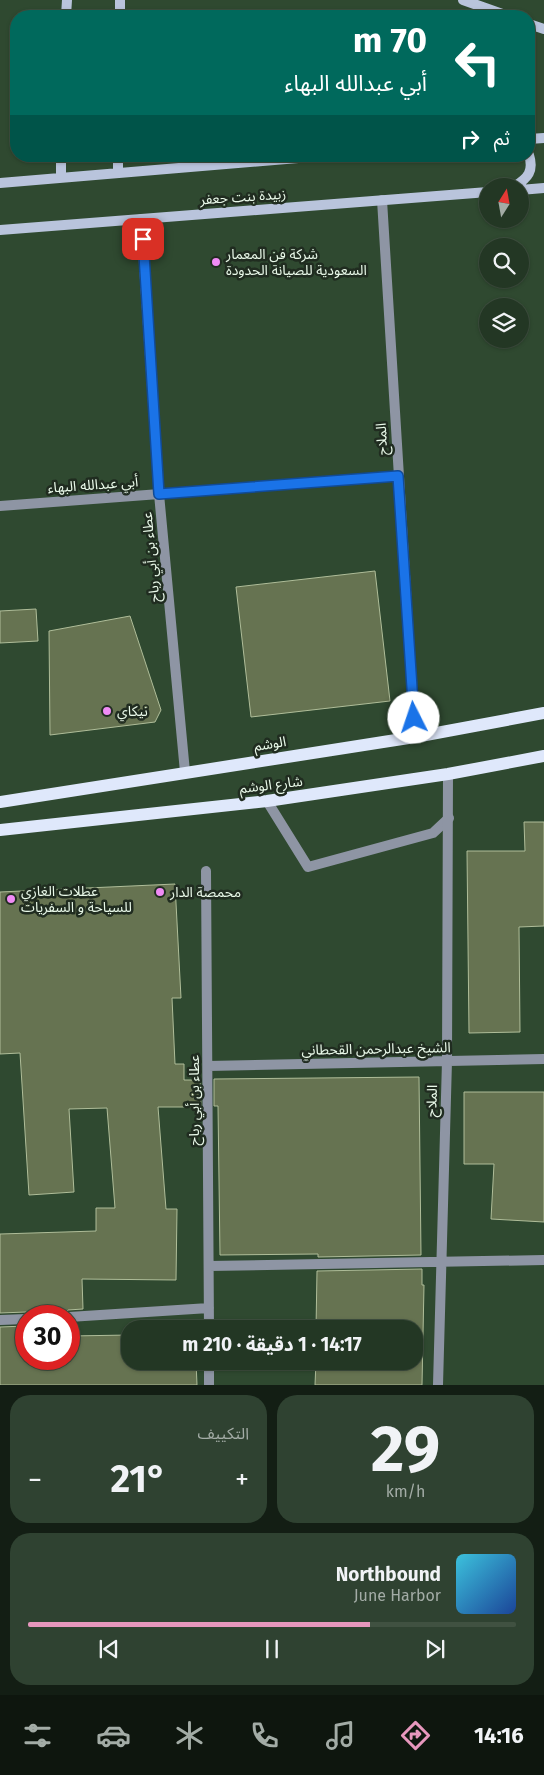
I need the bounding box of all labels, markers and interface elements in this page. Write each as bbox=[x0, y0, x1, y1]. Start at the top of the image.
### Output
text: 70 m bbox=[353, 19, 427, 61]
icon: left bbox=[445, 30, 510, 95]
text: أبي عبدالله البهاء bbox=[284, 70, 427, 97]
icon: right bbox=[456, 125, 484, 153]
text: ثم bbox=[494, 127, 510, 150]
north arrow bbox=[479, 178, 529, 228]
map controls bbox=[479, 178, 529, 348]
street label: زبيدة بنت جعفر bbox=[198, 186, 287, 209]
pin bbox=[122, 218, 164, 260]
icon: arrive bbox=[129, 225, 157, 253]
button: search bbox=[479, 238, 529, 288]
place label: شركة فن المعمار السعودية للصيانة الحدودة bbox=[225, 246, 367, 279]
marker: شركة فن المعمار السعودية للصيانة الحدودة bbox=[210, 256, 222, 268]
button: layers bbox=[479, 298, 529, 348]
street label: الملاح bbox=[373, 422, 393, 456]
street label: أبي عبدالله البهاء bbox=[47, 473, 139, 499]
street label: عطاء بن أبي رباح bbox=[138, 511, 166, 603]
position arrow bbox=[387, 691, 439, 743]
place label: نيكاي bbox=[117, 703, 148, 722]
marker: نيكاي bbox=[101, 705, 113, 717]
street label: الوشم bbox=[253, 733, 288, 757]
street label: شارع الوشم bbox=[238, 773, 304, 799]
place label: عطلات الغازي للسياحة و السفريات bbox=[21, 883, 132, 916]
place label: محمصة الدار bbox=[169, 884, 241, 901]
marker: محمصة الدار bbox=[154, 886, 166, 898]
marker: عطلات الغازي للسياحة و السفريات bbox=[5, 893, 17, 905]
street label: الشيخ عبدالرحمن القحطاني bbox=[301, 1039, 451, 1061]
street label: عطاء بن أبي رباح bbox=[185, 1055, 205, 1145]
street label: الملاح bbox=[423, 1085, 443, 1118]
speed limit sign: 30 bbox=[15, 1305, 80, 1370]
text: 14:17 · 1 دقيقة · 210 m bbox=[182, 1333, 362, 1356]
text: 29 bbox=[371, 1410, 440, 1488]
text: التكييف bbox=[197, 1424, 249, 1443]
text: 21° bbox=[110, 1456, 167, 1502]
text: − bbox=[28, 1463, 42, 1496]
text: + bbox=[235, 1463, 249, 1496]
text: km/h bbox=[386, 1482, 425, 1501]
text: Northbound bbox=[336, 1563, 441, 1586]
text: June Harbor bbox=[354, 1586, 441, 1605]
icon: previous bbox=[95, 1635, 123, 1663]
icon: pause bbox=[258, 1635, 286, 1663]
icon: next bbox=[421, 1635, 449, 1663]
icon: filters bbox=[20, 1718, 55, 1753]
icon: car bbox=[96, 1718, 131, 1753]
icon: climate bbox=[172, 1718, 207, 1753]
icon: phone bbox=[247, 1718, 282, 1753]
icon: music bbox=[323, 1718, 358, 1753]
icon: directions bbox=[398, 1718, 433, 1753]
text: 14:16 bbox=[474, 1722, 524, 1749]

